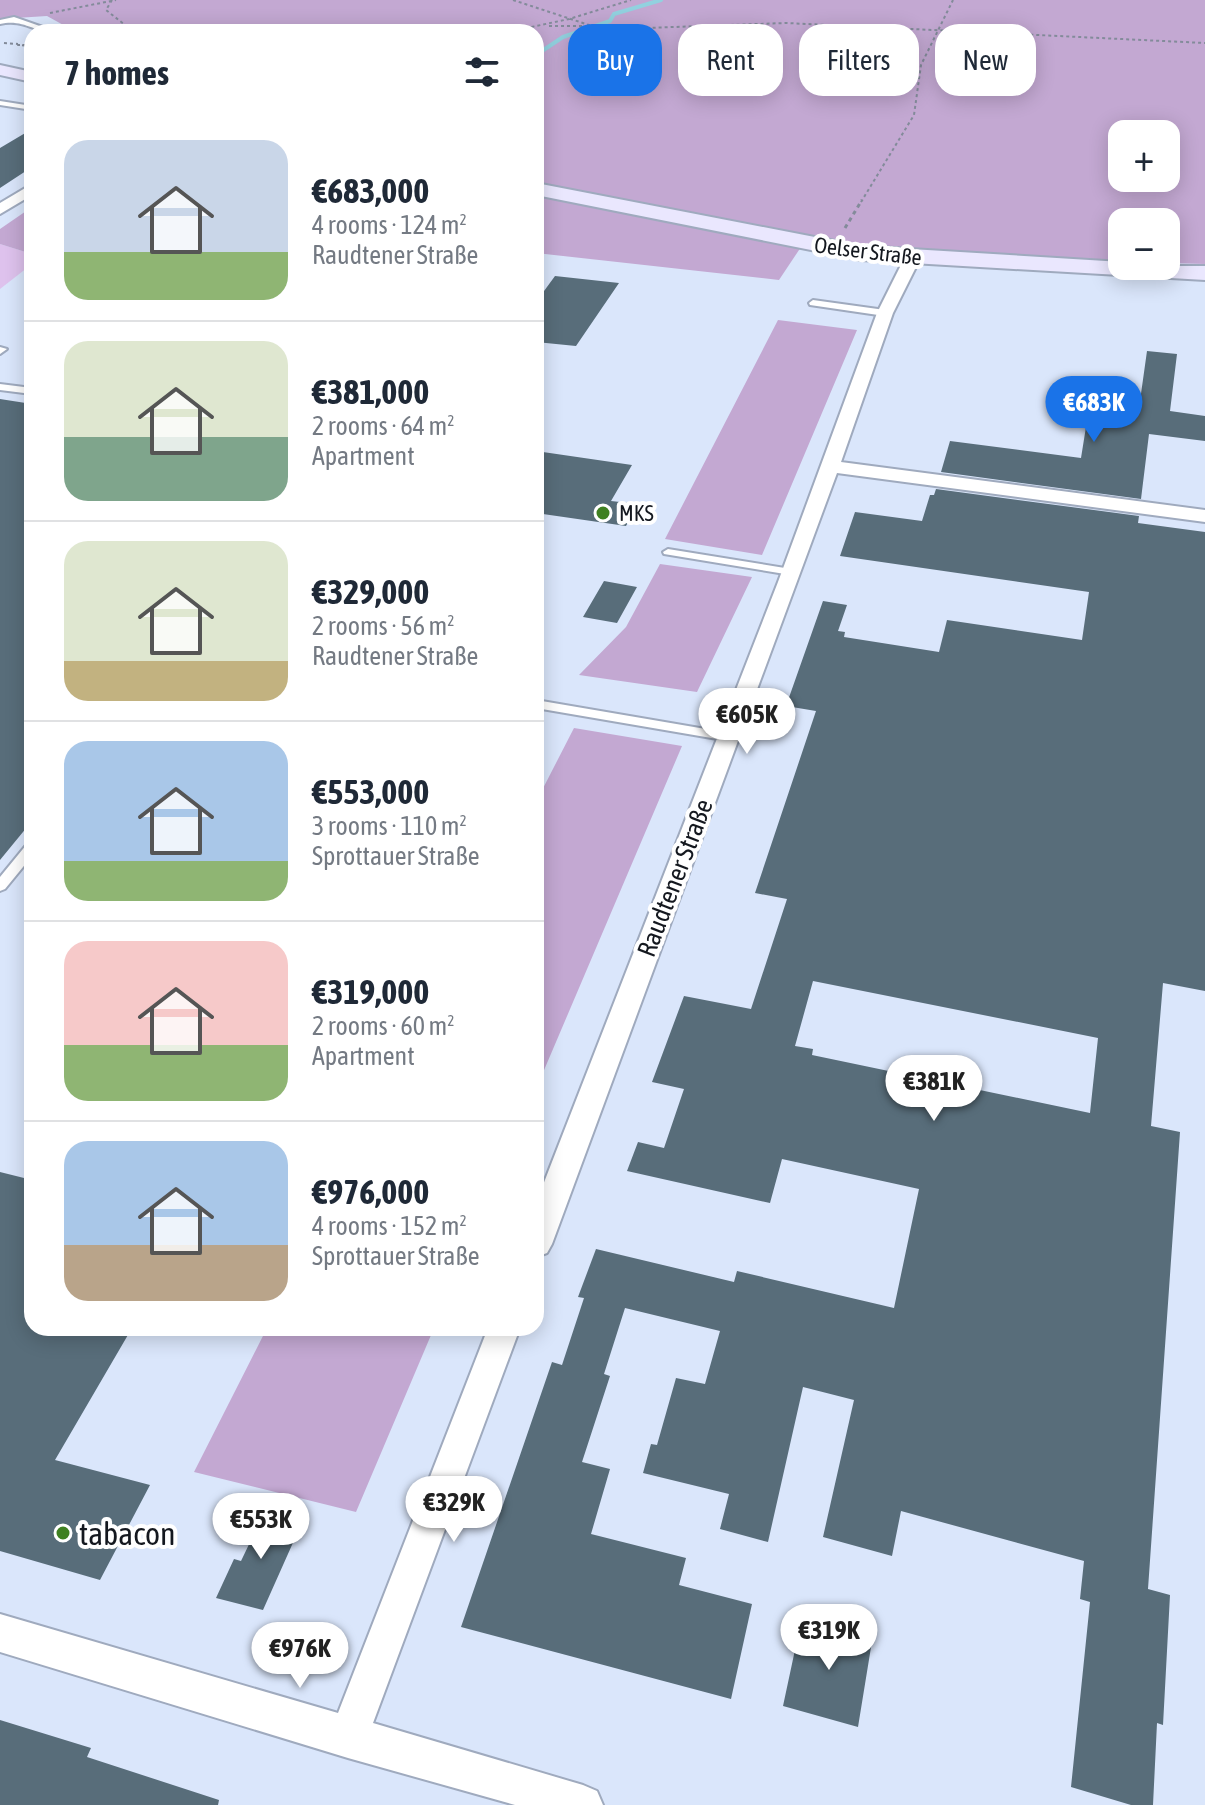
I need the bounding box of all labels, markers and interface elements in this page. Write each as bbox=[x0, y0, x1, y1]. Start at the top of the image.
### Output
chip: Buy bbox=[568, 24, 662, 96]
chip: Rent bbox=[678, 24, 783, 96]
chip: Filters bbox=[799, 24, 919, 96]
chip: New bbox=[935, 24, 1036, 96]
icon: filters bbox=[460, 50, 504, 94]
text: 7 homes bbox=[64, 53, 169, 92]
map controls bbox=[1108, 120, 1180, 280]
button: + bbox=[1108, 120, 1180, 192]
text: €683,000 bbox=[312, 171, 429, 210]
icon: home bbox=[128, 172, 224, 268]
button: − bbox=[1108, 208, 1180, 280]
text: 4 rooms · 124 m² bbox=[312, 210, 467, 240]
street label: Oelser Straße bbox=[813, 232, 923, 270]
text: Raudtener Straße bbox=[312, 240, 478, 270]
text: €381,000 bbox=[312, 372, 429, 411]
icon: home bbox=[128, 373, 224, 469]
pin: €683K bbox=[1038, 376, 1150, 444]
text: €683K bbox=[1063, 387, 1125, 417]
text: 2 rooms · 64 m² bbox=[312, 411, 454, 441]
text: Apartment bbox=[312, 441, 415, 471]
place label: MKS bbox=[619, 500, 654, 526]
marker: MKS bbox=[594, 504, 612, 522]
text: €329,000 bbox=[312, 572, 429, 611]
icon: home bbox=[128, 573, 224, 669]
text: 2 rooms · 56 m² bbox=[312, 611, 454, 641]
text: Raudtener Straße bbox=[312, 641, 478, 671]
pin: €605K bbox=[691, 688, 803, 756]
text: €605K bbox=[716, 699, 778, 729]
text: €553,000 bbox=[312, 772, 429, 811]
icon: home bbox=[128, 773, 224, 869]
street label: Raudtener Straße bbox=[631, 795, 719, 961]
text: 3 rooms · 110 m² bbox=[312, 811, 467, 841]
text: Sprottauer Straße bbox=[312, 841, 479, 871]
text: €319,000 bbox=[312, 972, 429, 1011]
icon: home bbox=[128, 973, 224, 1069]
text: 2 rooms · 60 m² bbox=[312, 1011, 454, 1041]
text: Apartment bbox=[312, 1041, 415, 1071]
pin: €381K bbox=[878, 1055, 990, 1123]
text: €381K bbox=[903, 1066, 965, 1096]
text: €976,000 bbox=[312, 1172, 429, 1211]
icon: home bbox=[128, 1173, 224, 1269]
text: 4 rooms · 152 m² bbox=[312, 1211, 467, 1241]
text: Sprottauer Straße bbox=[312, 1241, 479, 1271]
pin: €329K bbox=[398, 1476, 510, 1544]
text: €329K bbox=[423, 1487, 485, 1517]
pin: €553K bbox=[205, 1493, 317, 1561]
text: €553K bbox=[230, 1504, 292, 1534]
place label: tabacon bbox=[79, 1515, 176, 1552]
marker: tabacon bbox=[54, 1524, 72, 1542]
pin: €319K bbox=[773, 1604, 885, 1672]
text: €319K bbox=[798, 1615, 860, 1645]
pin: €976K bbox=[244, 1622, 356, 1690]
text: €976K bbox=[269, 1633, 331, 1663]

